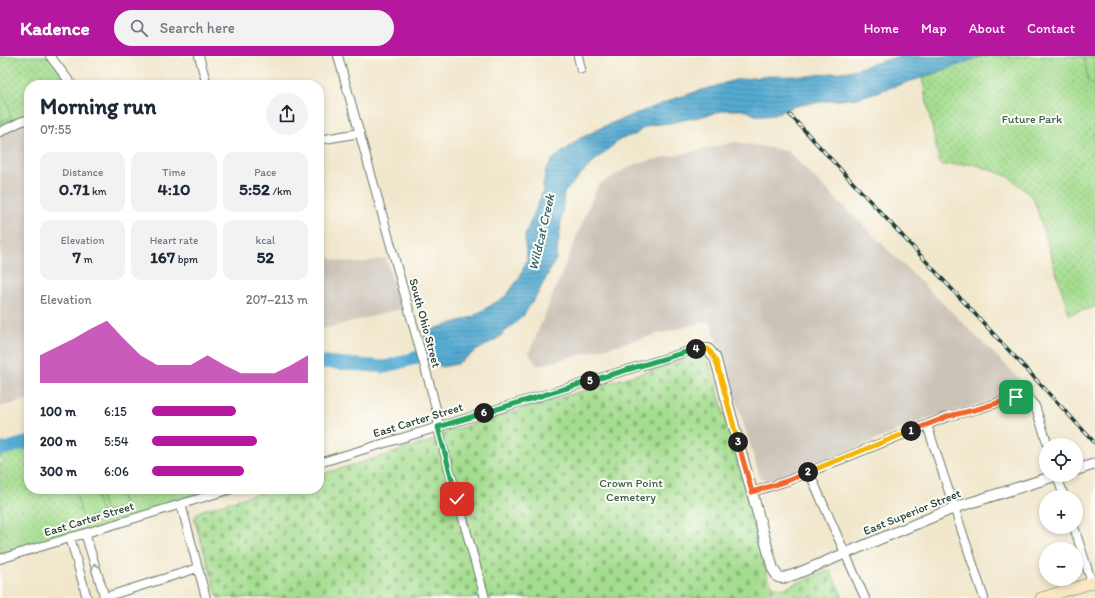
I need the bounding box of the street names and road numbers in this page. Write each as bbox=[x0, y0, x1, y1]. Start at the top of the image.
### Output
street label: South Ohio Street bbox=[406, 277, 444, 369]
street label: East Carter Street bbox=[371, 400, 465, 440]
street label: East Superior Street bbox=[861, 486, 963, 538]
street label: East Carter Street bbox=[42, 499, 136, 539]

